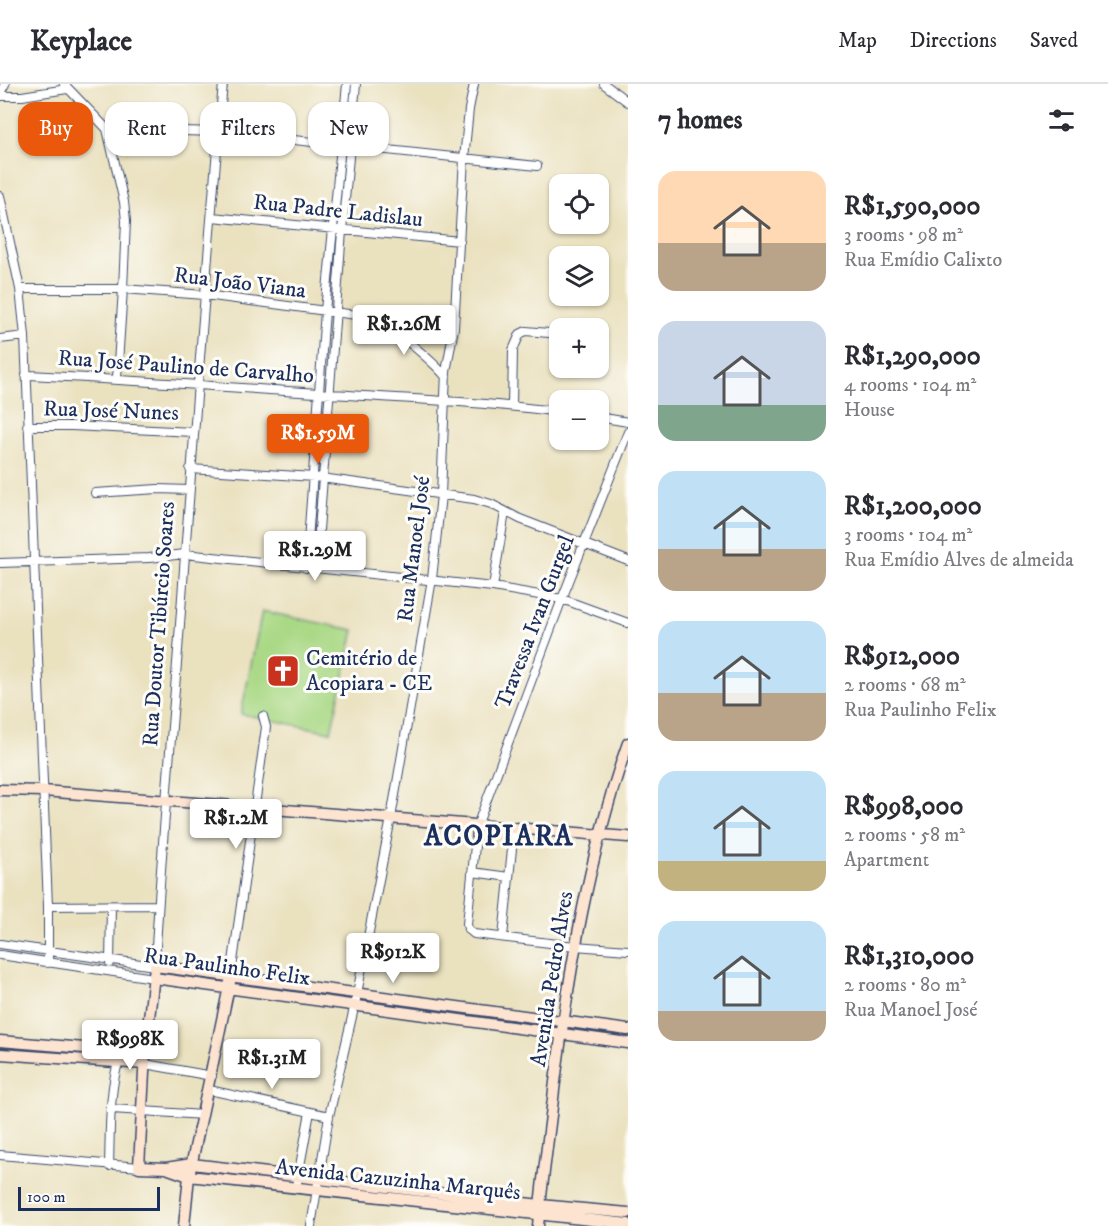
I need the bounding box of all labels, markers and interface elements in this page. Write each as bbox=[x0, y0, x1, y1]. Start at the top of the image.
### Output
text: Keyplace bbox=[30, 24, 132, 59]
text: Map bbox=[838, 28, 877, 54]
text: Directions bbox=[910, 28, 997, 54]
text: Saved bbox=[1030, 28, 1078, 54]
chip: Buy bbox=[18, 102, 93, 156]
chip: Rent bbox=[105, 102, 188, 156]
chip: Filters bbox=[200, 102, 296, 156]
chip: New bbox=[308, 102, 389, 156]
text: 7 homes bbox=[658, 104, 742, 137]
icon: filters bbox=[1045, 104, 1078, 137]
map controls bbox=[549, 174, 609, 450]
button: locate bbox=[549, 174, 609, 234]
street label: Rua Padre Ladislau bbox=[252, 189, 424, 233]
text: R$1,590,000 bbox=[844, 190, 981, 223]
icon: home bbox=[706, 195, 778, 267]
text: 3 rooms · 98 m² bbox=[844, 223, 963, 248]
button: layers bbox=[549, 246, 609, 306]
text: Rua Emídio Calixto bbox=[844, 248, 1002, 273]
street label: Rua João Viana bbox=[172, 262, 308, 305]
pin: R$1.26M bbox=[349, 305, 459, 356]
text: R$1.26M bbox=[367, 312, 441, 337]
button: + bbox=[549, 318, 609, 378]
text: R$1,290,000 bbox=[844, 340, 981, 373]
street label: Rua José Paulino de Carvalho bbox=[57, 345, 315, 389]
icon: home bbox=[706, 345, 778, 417]
text: 4 rooms · 104 m² bbox=[844, 373, 976, 398]
button: − bbox=[549, 390, 609, 450]
street label: Rua José Nunes bbox=[43, 395, 179, 427]
text: House bbox=[844, 398, 895, 423]
pin: R$1.59M bbox=[263, 414, 373, 465]
text: R$1.59M bbox=[281, 421, 355, 446]
street label: Rua Manoel José bbox=[392, 474, 436, 624]
text: R$1,200,000 bbox=[844, 490, 982, 523]
icon: home bbox=[706, 495, 778, 567]
street label: Rua Doutor Tibúrcio Soares bbox=[137, 501, 181, 747]
text: 3 rooms · 104 m² bbox=[844, 523, 972, 548]
pin: R$1.29M bbox=[260, 531, 370, 582]
street label: Travessa Ivan Gurgel bbox=[489, 531, 581, 713]
text: R$1.29M bbox=[278, 538, 352, 563]
text: Rua Emídio Alves de almeida bbox=[844, 548, 1074, 573]
text: R$912,000 bbox=[844, 640, 960, 673]
place label: Cemitério de Acopiara - CE bbox=[306, 645, 432, 697]
icon: home bbox=[706, 645, 778, 717]
church icon: Cemitério de Acopiara - CE bbox=[265, 653, 301, 689]
text: 2 rooms · 68 m² bbox=[844, 673, 966, 698]
text: Rua Paulinho Felix bbox=[844, 698, 997, 723]
text: R$998,000 bbox=[844, 790, 963, 823]
icon: home bbox=[706, 795, 778, 867]
pin: R$1.2M bbox=[187, 799, 285, 850]
text: R$1.2M bbox=[204, 806, 268, 831]
district label: ACOPIARA bbox=[423, 819, 574, 854]
text: 2 rooms · 58 m² bbox=[844, 823, 965, 848]
text: Apartment bbox=[844, 848, 929, 873]
street label: Avenida Pedro Alves bbox=[525, 889, 579, 1069]
pin: R$912K bbox=[344, 933, 442, 984]
text: R$912K bbox=[360, 940, 426, 965]
text: R$1,310,000 bbox=[844, 940, 974, 973]
street label: Rua Paulinho Felix bbox=[142, 942, 312, 992]
icon: home bbox=[706, 945, 778, 1017]
text: 2 rooms · 80 m² bbox=[844, 973, 966, 998]
text: Rua Manoel José bbox=[844, 998, 977, 1023]
pin: R$998K bbox=[81, 1020, 179, 1071]
text: R$998K bbox=[96, 1027, 164, 1052]
pin: R$1.31M bbox=[217, 1039, 327, 1090]
text: R$1.31M bbox=[237, 1046, 307, 1071]
street label: Avenida Cazuzinha Marquês bbox=[274, 1154, 522, 1206]
scale bar bbox=[18, 1184, 160, 1212]
text: 100 m bbox=[27, 1187, 66, 1207]

